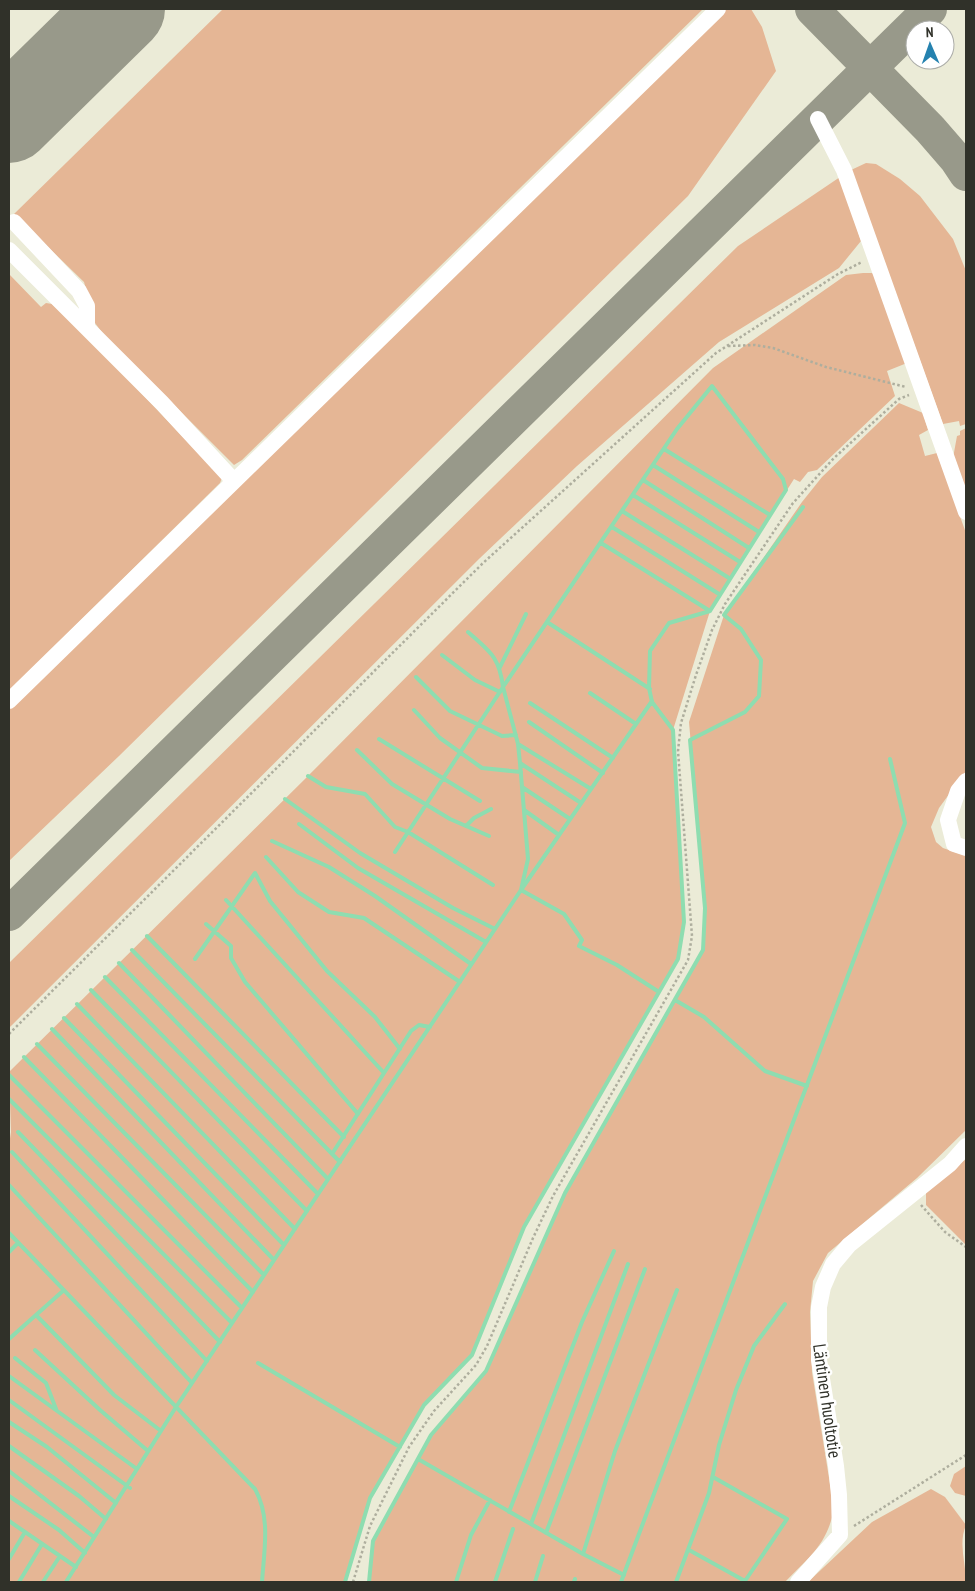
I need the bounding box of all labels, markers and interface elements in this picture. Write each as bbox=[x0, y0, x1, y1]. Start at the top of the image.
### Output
north arrow bbox=[905, 20, 955, 70]
text: N bbox=[925, 23, 934, 41]
street label: Läntinen huoltotie bbox=[808, 1342, 847, 1460]

